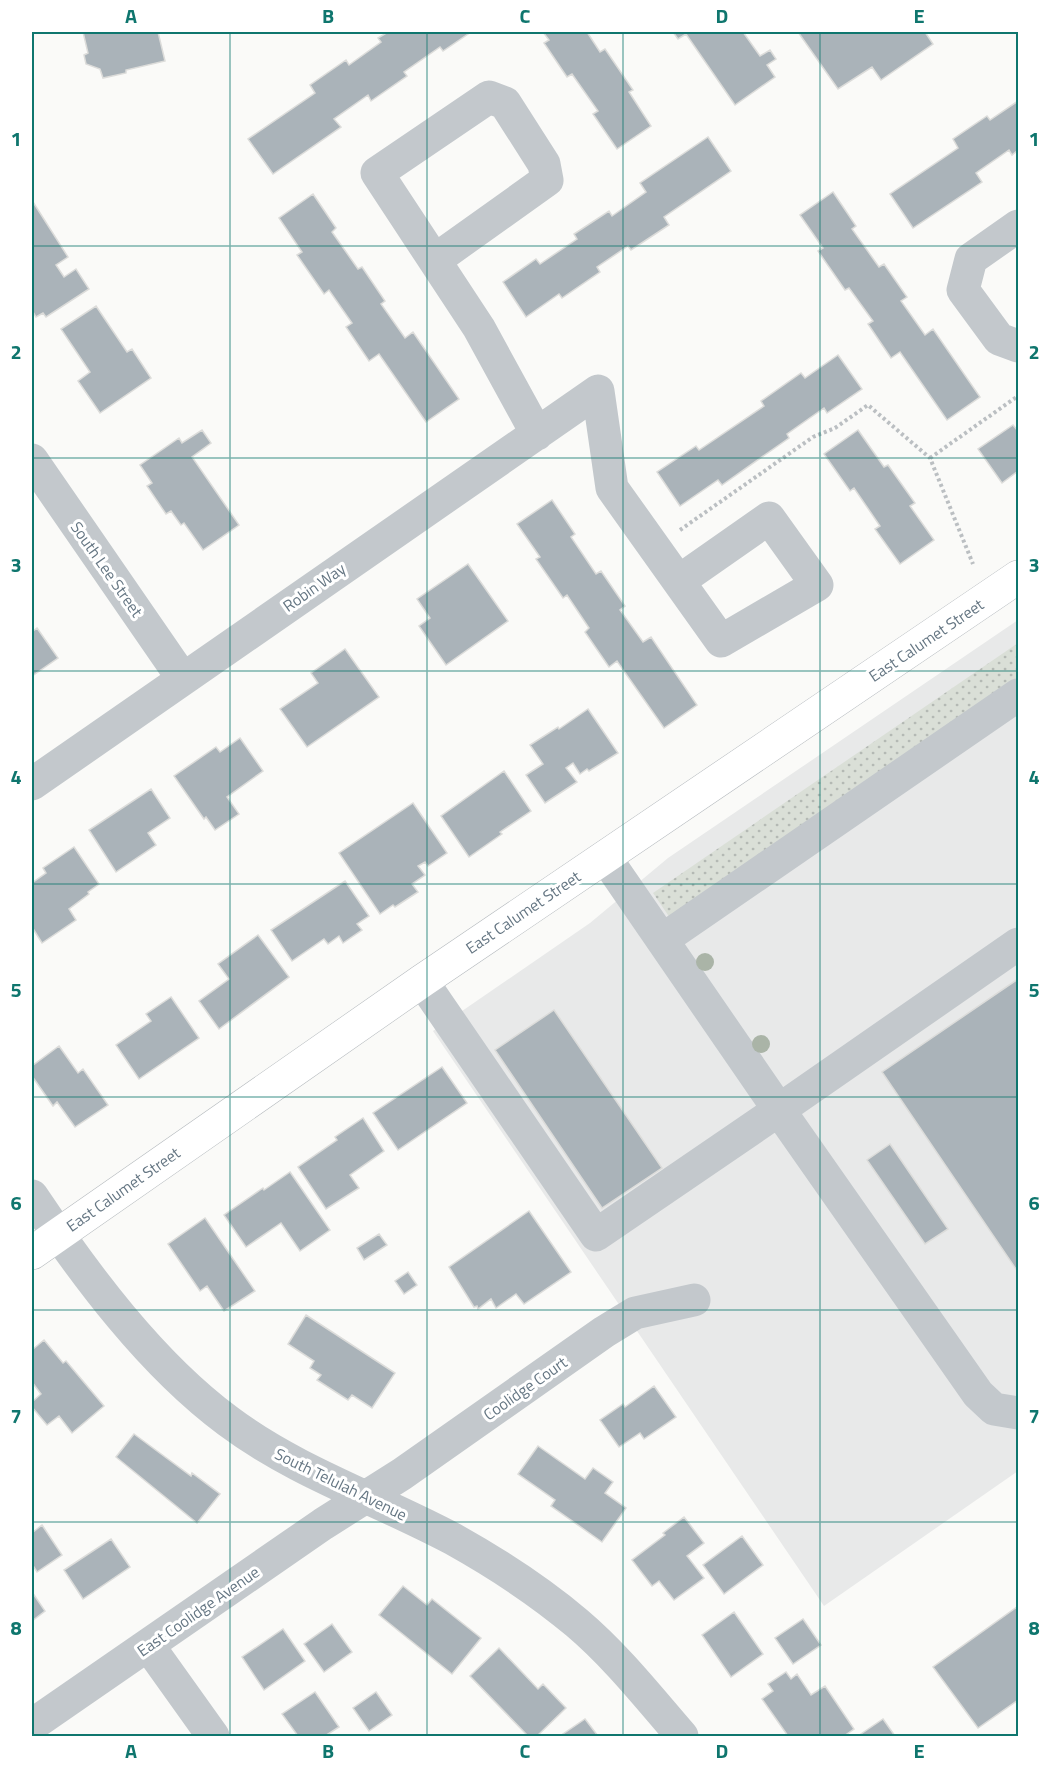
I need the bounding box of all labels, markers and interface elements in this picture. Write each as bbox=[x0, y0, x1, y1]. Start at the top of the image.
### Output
text: A bbox=[125, 0, 137, 31]
text: B bbox=[322, 0, 334, 31]
text: C bbox=[520, 0, 531, 31]
text: D bbox=[716, 0, 728, 31]
text: E bbox=[913, 0, 925, 31]
text: 1 bbox=[10, 123, 22, 154]
text: 1 bbox=[1028, 123, 1040, 154]
text: 2 bbox=[10, 336, 22, 367]
text: 2 bbox=[1028, 336, 1040, 367]
street label: South Lee Street bbox=[65, 516, 149, 622]
text: 3 bbox=[10, 549, 22, 580]
text: 3 bbox=[1028, 549, 1040, 580]
street label: Robin Way bbox=[278, 556, 351, 617]
street label: East Calumet Street bbox=[864, 592, 989, 687]
text: 4 bbox=[10, 761, 22, 792]
text: 4 bbox=[1028, 761, 1040, 792]
street label: East Calumet Street bbox=[461, 864, 586, 959]
text: 5 bbox=[10, 974, 22, 1005]
text: 5 bbox=[1028, 974, 1040, 1005]
street label: East Calumet Street bbox=[61, 1140, 185, 1237]
text: 6 bbox=[10, 1187, 22, 1218]
text: 6 bbox=[1028, 1187, 1040, 1218]
street label: Coolidge Court bbox=[478, 1350, 572, 1426]
text: 7 bbox=[10, 1400, 22, 1431]
text: 7 bbox=[1028, 1400, 1040, 1431]
street label: South Telulah Avenue bbox=[271, 1442, 411, 1526]
street label: East Coolidge Avenue bbox=[132, 1560, 264, 1662]
text: 8 bbox=[10, 1612, 22, 1643]
text: 8 bbox=[1028, 1612, 1040, 1643]
text: A bbox=[125, 1735, 137, 1766]
text: B bbox=[322, 1735, 334, 1766]
text: C bbox=[520, 1735, 531, 1766]
text: D bbox=[716, 1735, 728, 1766]
text: E bbox=[913, 1735, 925, 1766]

